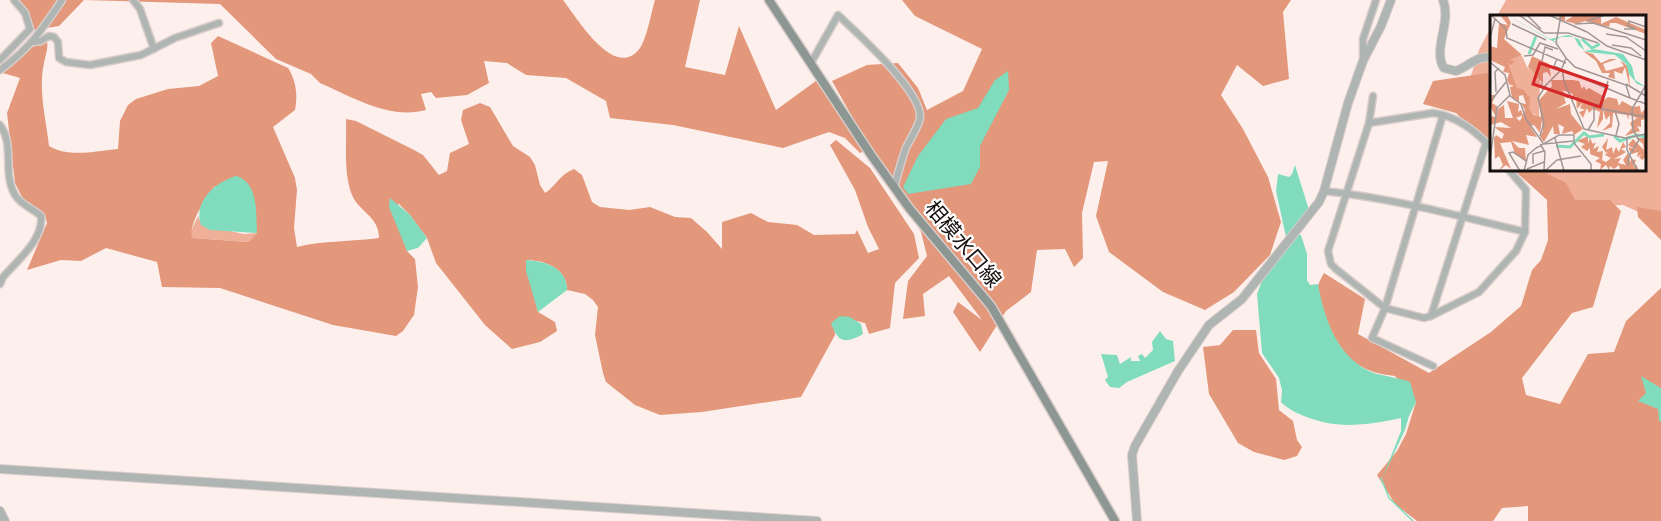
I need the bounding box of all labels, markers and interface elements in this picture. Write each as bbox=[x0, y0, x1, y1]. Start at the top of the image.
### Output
inset map bbox=[1490, 15, 1646, 171]
street label: 相模水口線 bbox=[920, 195, 1007, 292]

